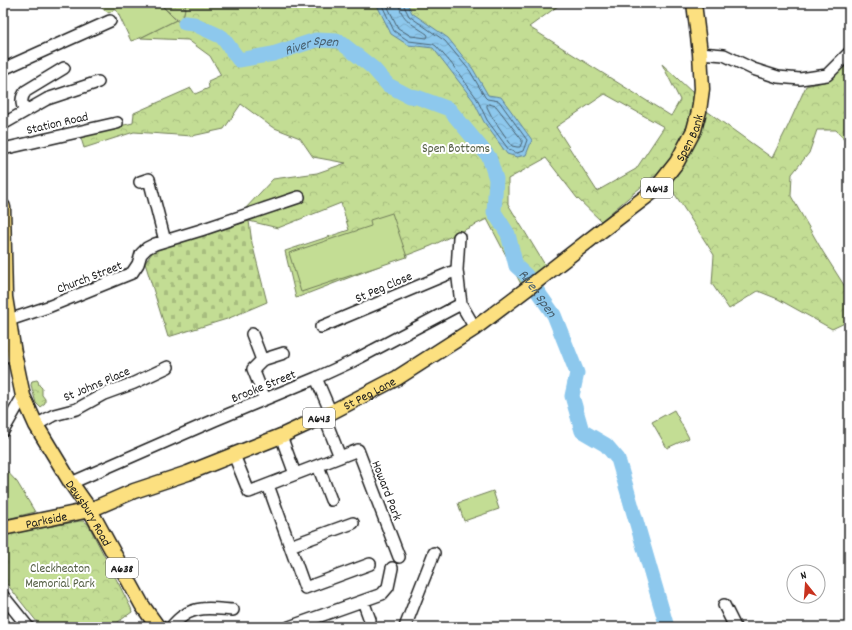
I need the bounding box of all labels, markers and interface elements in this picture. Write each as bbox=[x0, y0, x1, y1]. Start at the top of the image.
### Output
water label: River Spen bbox=[282, 32, 339, 62]
street label: Station Road bbox=[25, 108, 90, 141]
street label: Spen Bank bbox=[672, 113, 710, 166]
park label: Spen Bottoms bbox=[422, 140, 490, 159]
road number: A643 bbox=[641, 178, 673, 198]
street label: Church Street bbox=[54, 257, 125, 299]
water label: River Spen bbox=[513, 265, 561, 323]
street label: St Peg Close bbox=[353, 268, 416, 309]
street label: St Johns Place bbox=[61, 363, 133, 408]
street label: Brooke Street bbox=[229, 366, 299, 409]
street label: St Peg Lane bbox=[341, 373, 400, 416]
road number: A643 bbox=[303, 408, 335, 428]
street label: Howard Park bbox=[366, 458, 406, 524]
street label: Dewsbury Road bbox=[60, 477, 115, 550]
street label: Parkside bbox=[24, 508, 69, 535]
road number: A638 bbox=[106, 558, 138, 578]
park label: Cleckheaton Memorial Park bbox=[25, 560, 95, 594]
north arrow bbox=[786, 564, 826, 604]
text: N bbox=[799, 568, 809, 585]

